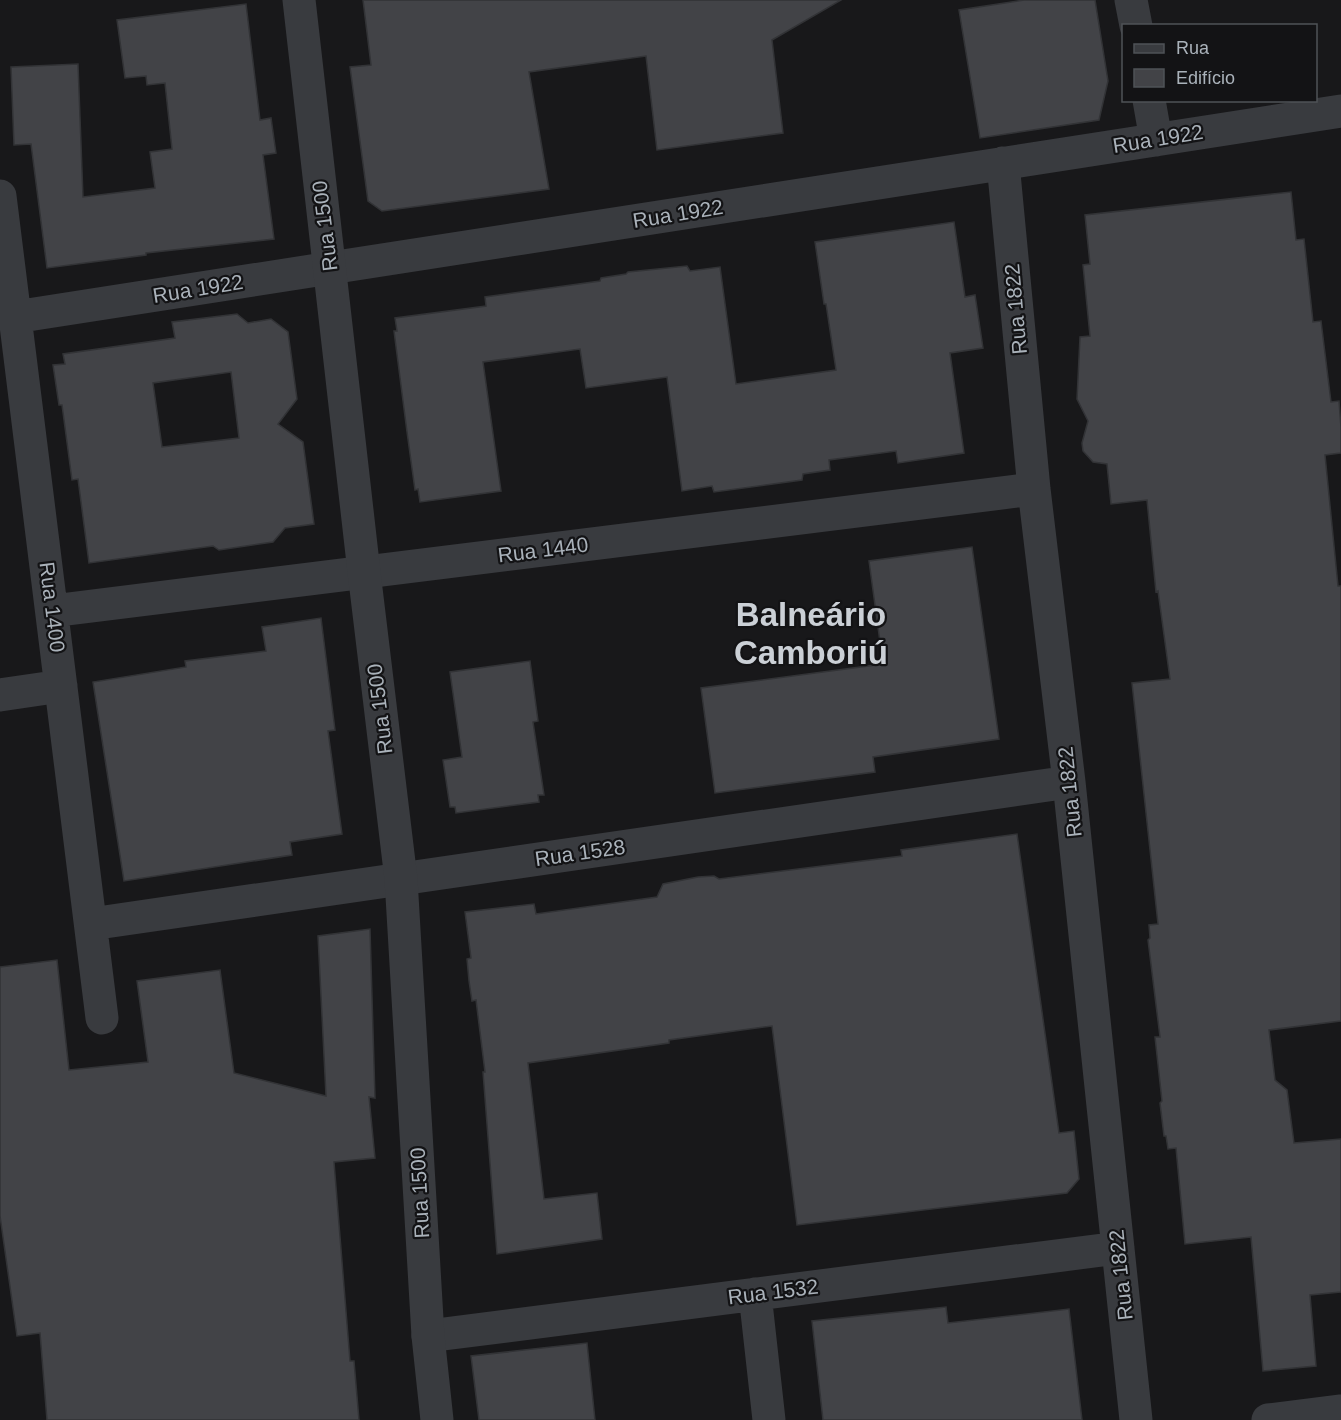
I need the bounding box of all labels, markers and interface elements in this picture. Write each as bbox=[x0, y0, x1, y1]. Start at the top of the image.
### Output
legend bbox=[1122, 24, 1317, 102]
text: Rua bbox=[1176, 38, 1210, 58]
text: Edifício bbox=[1176, 68, 1235, 88]
street label: Rua 1922 bbox=[1111, 120, 1205, 157]
street label: Rua 1500 bbox=[308, 179, 341, 273]
street label: Rua 1922 bbox=[631, 195, 725, 232]
street label: Rua 1822 bbox=[1000, 263, 1031, 355]
street label: Rua 1922 bbox=[151, 270, 245, 307]
street label: Rua 1440 bbox=[496, 533, 590, 566]
street label: Rua 1400 bbox=[36, 560, 69, 654]
district label: Balneário Camboriú bbox=[734, 596, 888, 671]
street label: Rua 1500 bbox=[363, 662, 396, 756]
street label: Rua 1822 bbox=[1053, 746, 1086, 839]
street label: Rua 1528 bbox=[533, 835, 627, 870]
street label: Rua 1500 bbox=[406, 1147, 433, 1239]
street label: Rua 1822 bbox=[1104, 1229, 1137, 1322]
street label: Rua 1532 bbox=[726, 1275, 820, 1308]

